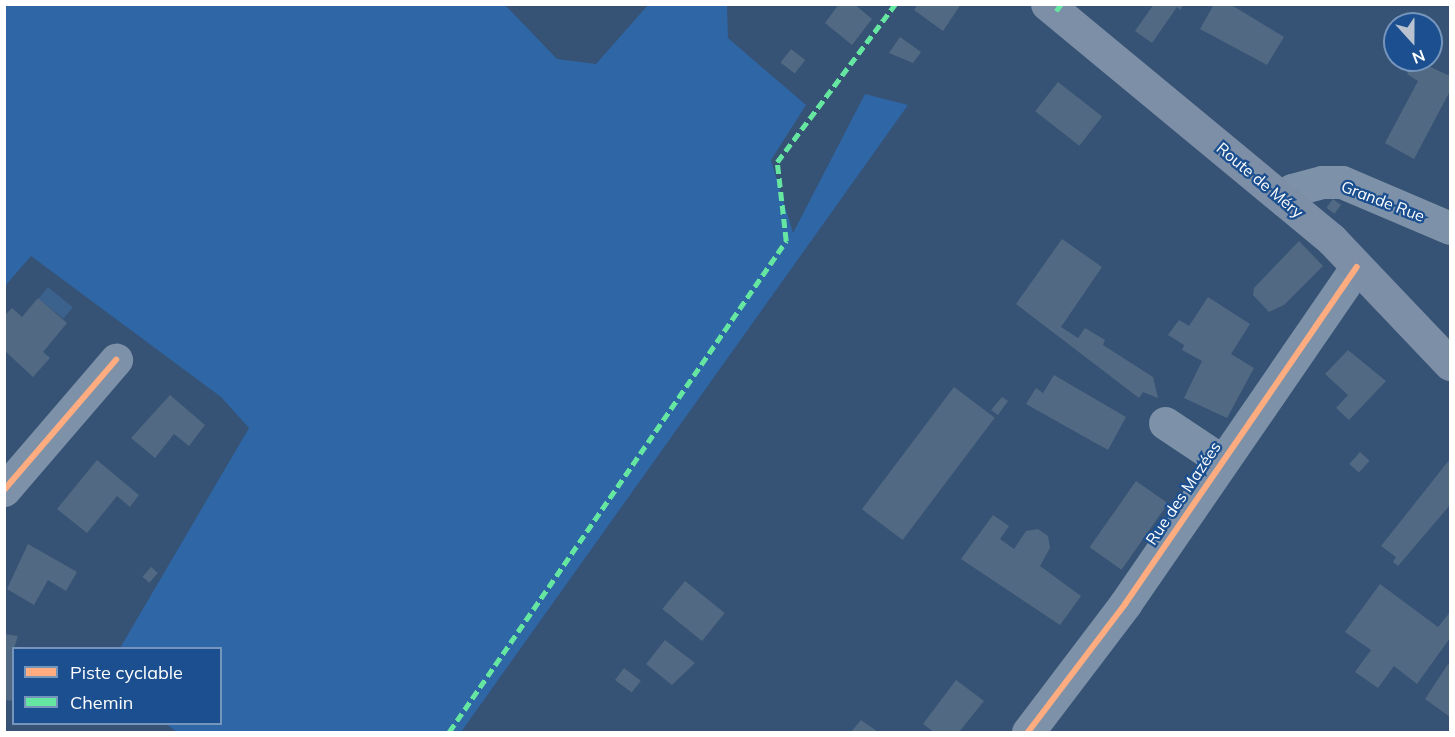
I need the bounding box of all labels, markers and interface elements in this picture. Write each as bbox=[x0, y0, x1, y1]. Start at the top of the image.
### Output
north arrow bbox=[1383, 12, 1443, 72]
text: N bbox=[1410, 45, 1428, 68]
street label: Route de Méry bbox=[1213, 138, 1307, 222]
street label: Grande Rue bbox=[1339, 176, 1427, 226]
street label: Rue des Mazées bbox=[1141, 438, 1225, 548]
legend bbox=[12, 647, 222, 725]
text: Piste cyclable bbox=[70, 661, 183, 684]
text: Chemin bbox=[70, 691, 133, 714]

